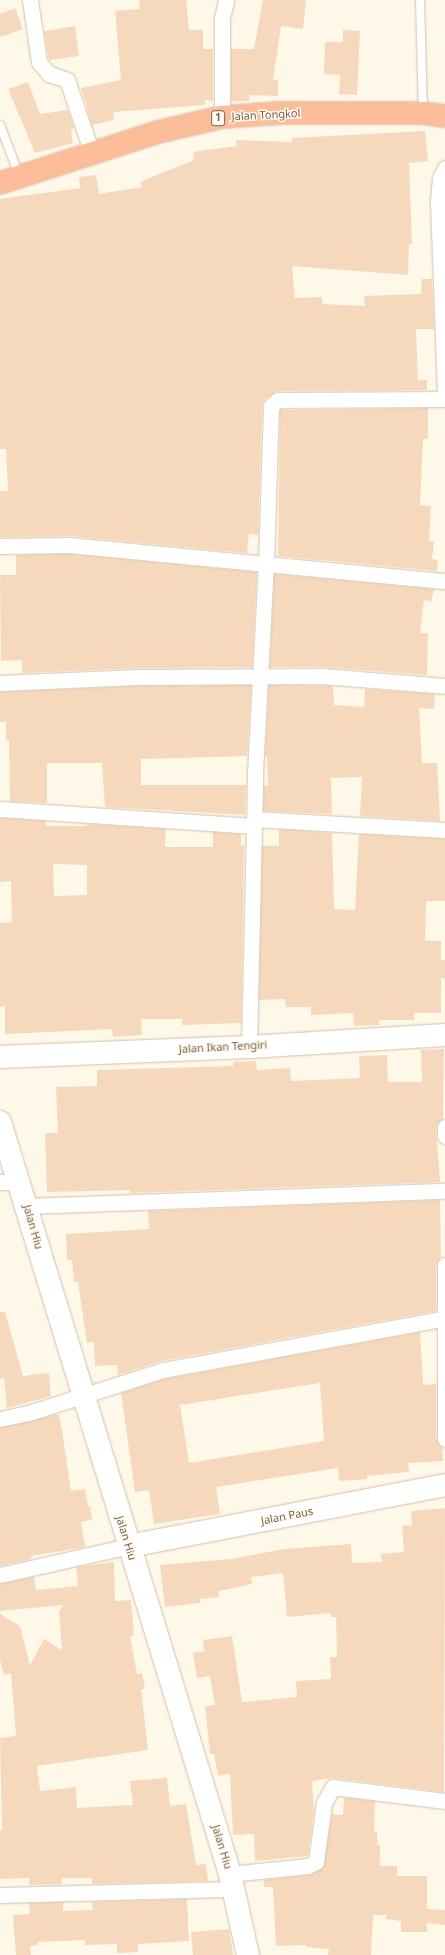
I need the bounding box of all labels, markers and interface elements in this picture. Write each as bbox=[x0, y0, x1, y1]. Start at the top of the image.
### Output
street label: Jalan Tongkol bbox=[231, 107, 301, 123]
road number: 1 bbox=[211, 110, 225, 126]
street label: Jalan Ikan Tengiri bbox=[178, 1038, 268, 1056]
street label: Jalan Hiu bbox=[20, 1203, 46, 1251]
street label: Jalan Paus bbox=[260, 1504, 314, 1528]
street label: Jalan Hiu bbox=[113, 1514, 139, 1562]
street label: Jalan Hiu bbox=[209, 1823, 235, 1871]

